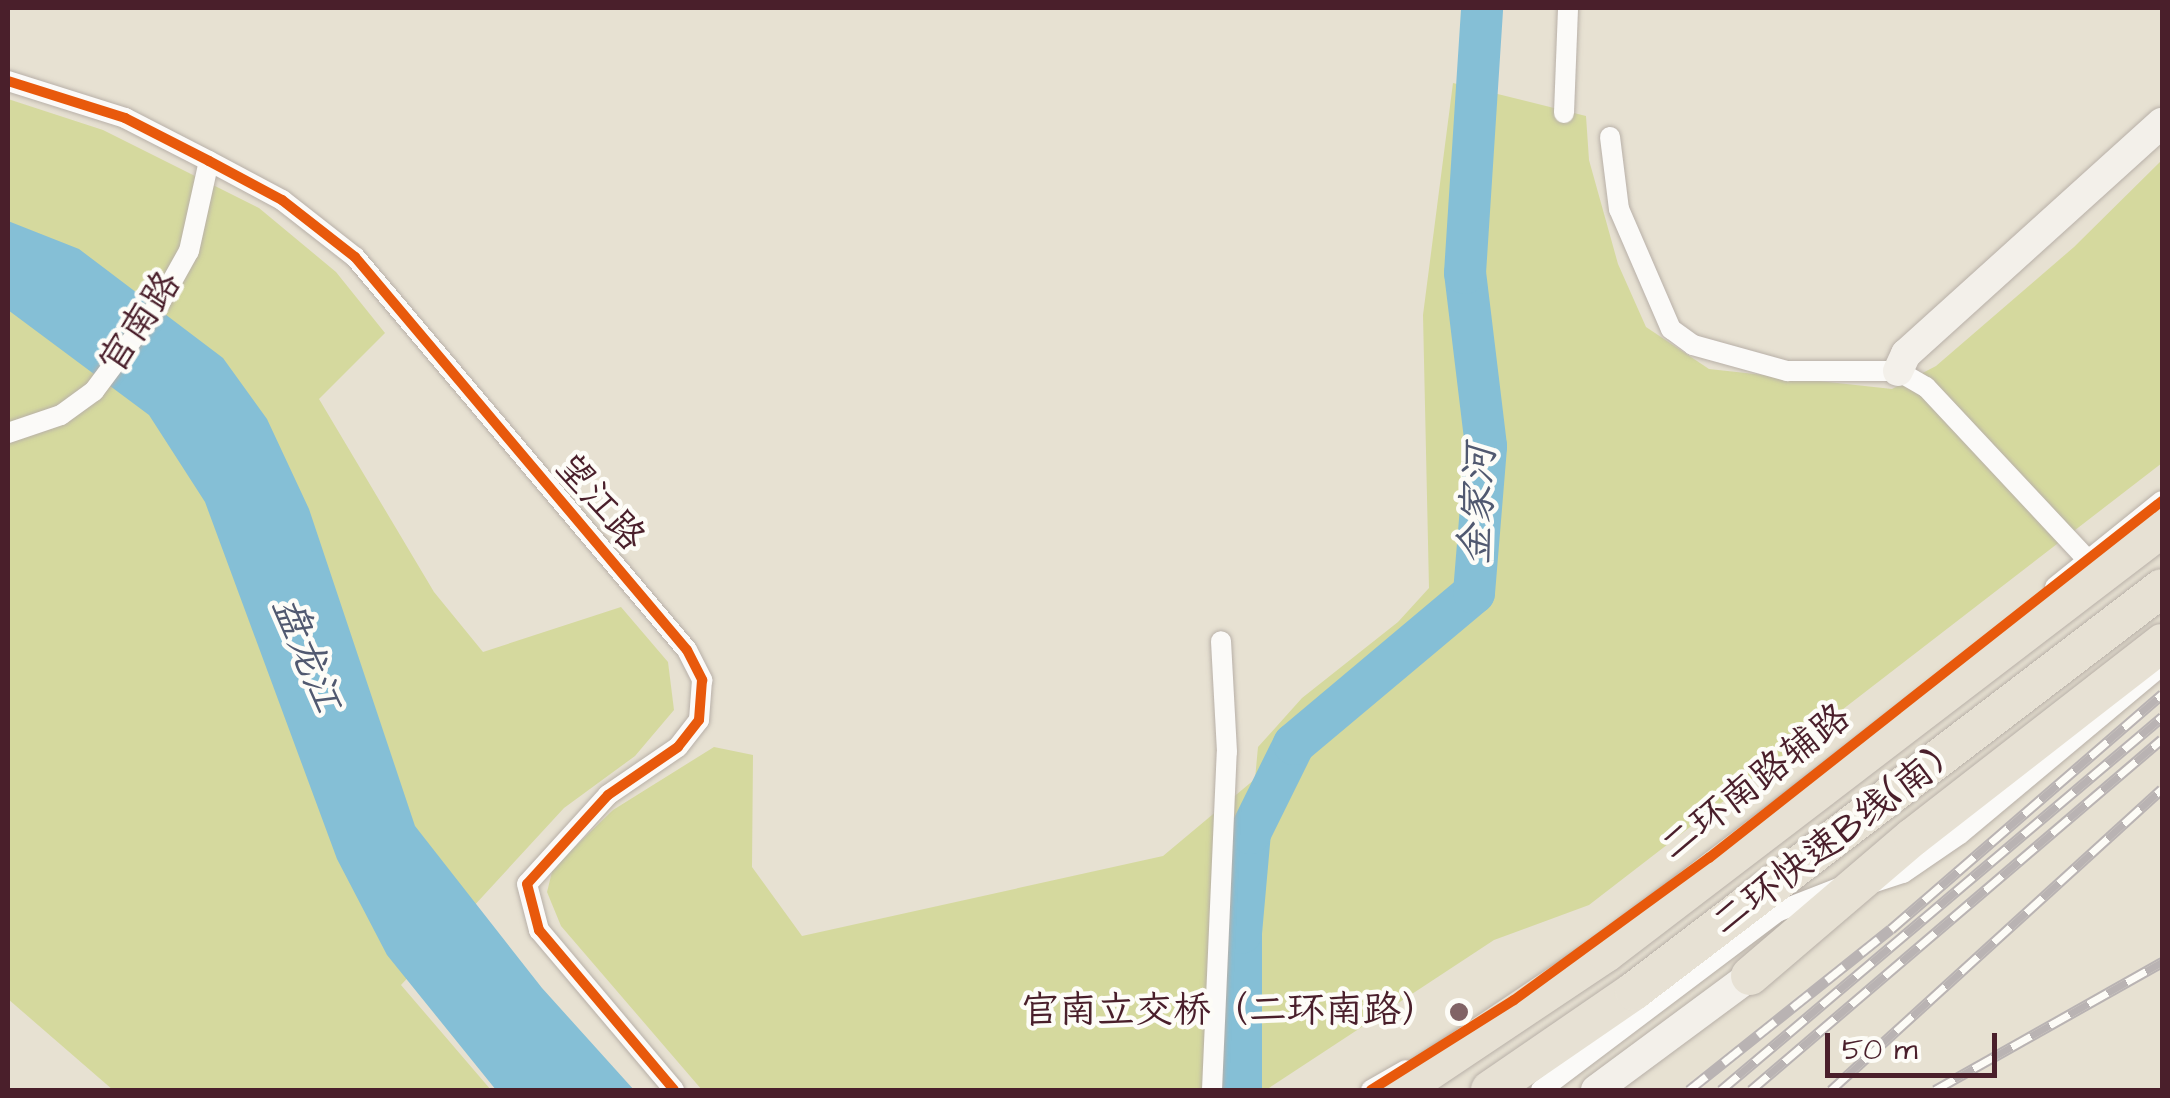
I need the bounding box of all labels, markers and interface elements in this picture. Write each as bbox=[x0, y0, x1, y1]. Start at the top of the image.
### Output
street label: 官南路 bbox=[90, 263, 192, 383]
water label: 金家河 bbox=[1452, 444, 1506, 566]
street label: 望江路 bbox=[544, 445, 654, 561]
water label: 盘龙江 bbox=[261, 590, 351, 720]
street label: 二环南路辅路 bbox=[1652, 695, 1860, 871]
street label: 二环快速B线(南) bbox=[1704, 742, 1954, 946]
place label: 官南立交桥（二环南路） bbox=[1021, 989, 1439, 1035]
marker: 官南立交桥（二环南路） bbox=[1448, 1001, 1470, 1023]
scale bar bbox=[1830, 1013, 2002, 1075]
text: 50 m bbox=[1842, 1029, 1918, 1071]

